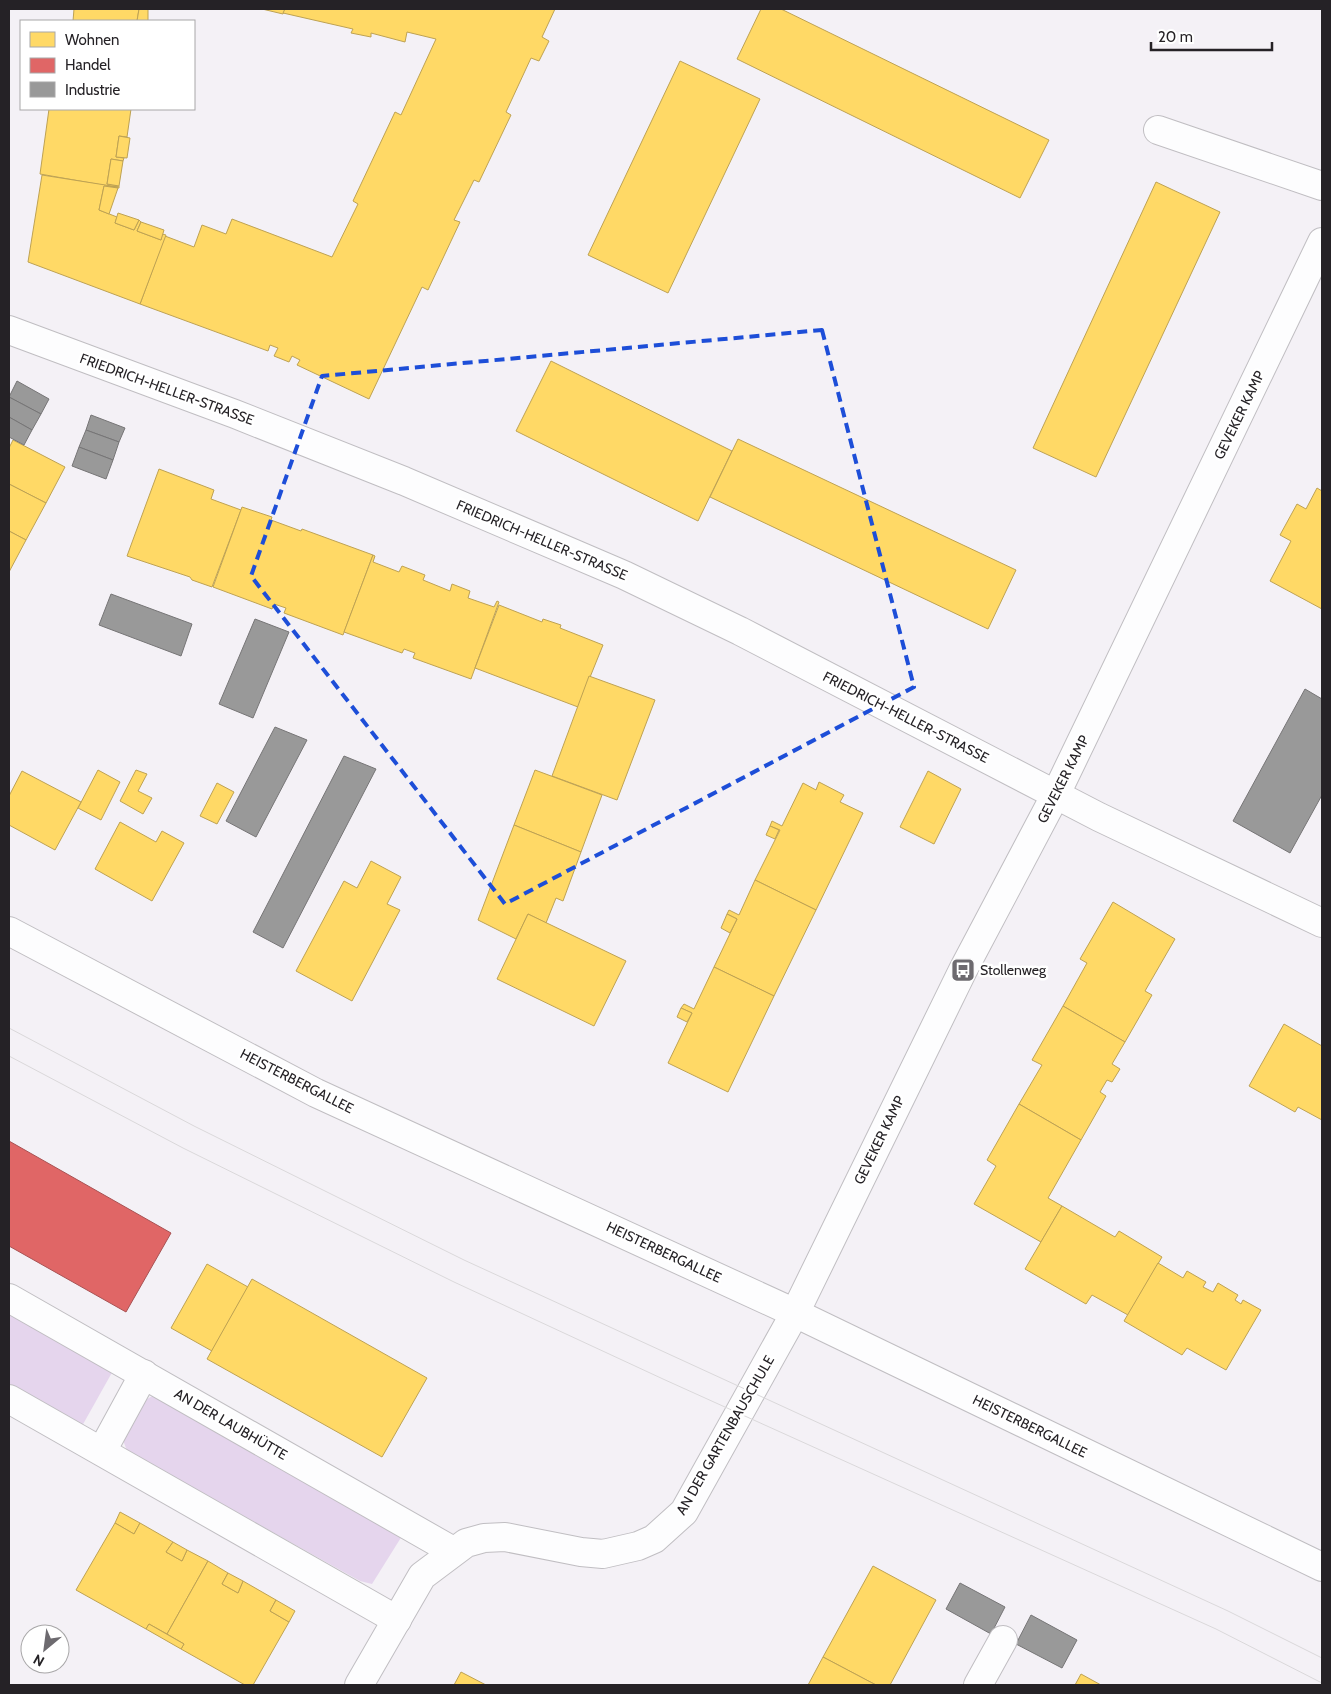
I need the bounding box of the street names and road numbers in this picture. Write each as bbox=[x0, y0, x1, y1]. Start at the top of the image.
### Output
street label: FRIEDRICH-HELLER-STRASSE bbox=[77, 349, 257, 429]
street label: GEVEKER KAMP bbox=[1210, 368, 1268, 462]
street label: FRIEDRICH-HELLER-STRASSE bbox=[454, 496, 630, 584]
street label: FRIEDRICH-HELLER-STRASSE bbox=[820, 667, 992, 767]
street label: GEVEKER KAMP bbox=[1033, 732, 1093, 826]
street label: HEISTERBERGALLEE bbox=[237, 1045, 357, 1118]
street label: GEVEKER KAMP bbox=[850, 1093, 908, 1187]
street label: HEISTERBERGALLEE bbox=[603, 1217, 725, 1287]
street label: AN DER GARTENBAUSCHULE bbox=[672, 1352, 778, 1518]
street label: AN DER LAUBHÜTTE bbox=[171, 1384, 291, 1464]
street label: HEISTERBERGALLEE bbox=[970, 1390, 1090, 1462]

